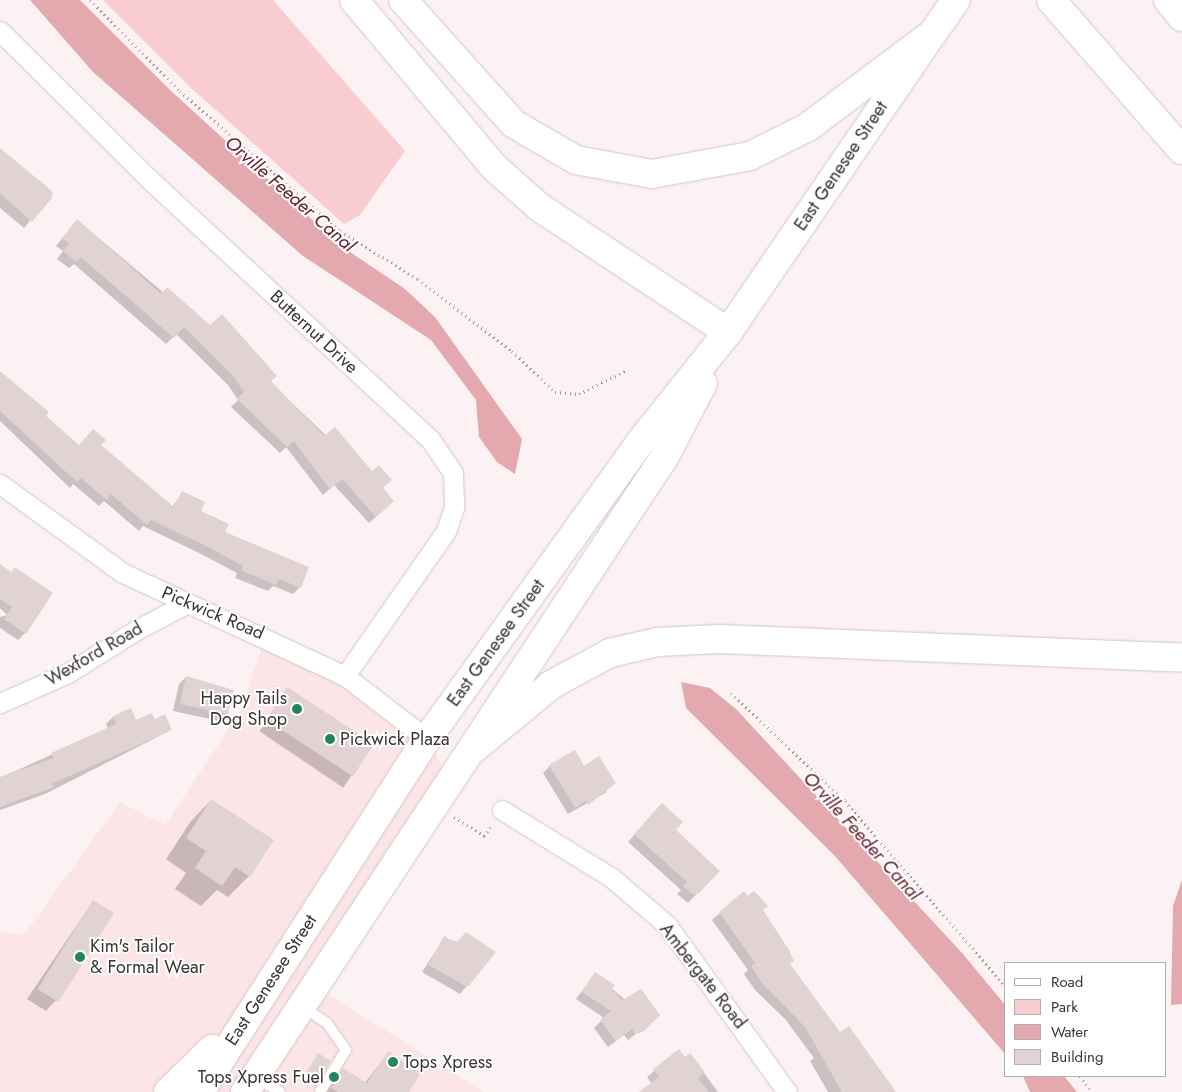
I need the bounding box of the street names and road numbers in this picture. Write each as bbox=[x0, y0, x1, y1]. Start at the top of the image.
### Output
street label: East Genesee Street bbox=[790, 97, 892, 235]
street label: Butternut Drive bbox=[266, 286, 362, 378]
street label: East Genesee Street bbox=[443, 575, 549, 711]
street label: Pickwick Road bbox=[159, 582, 267, 644]
street label: Wexford Road bbox=[42, 618, 146, 690]
street label: East Genesee Street bbox=[221, 911, 321, 1049]
street label: Ambergate Road bbox=[655, 919, 751, 1033]

